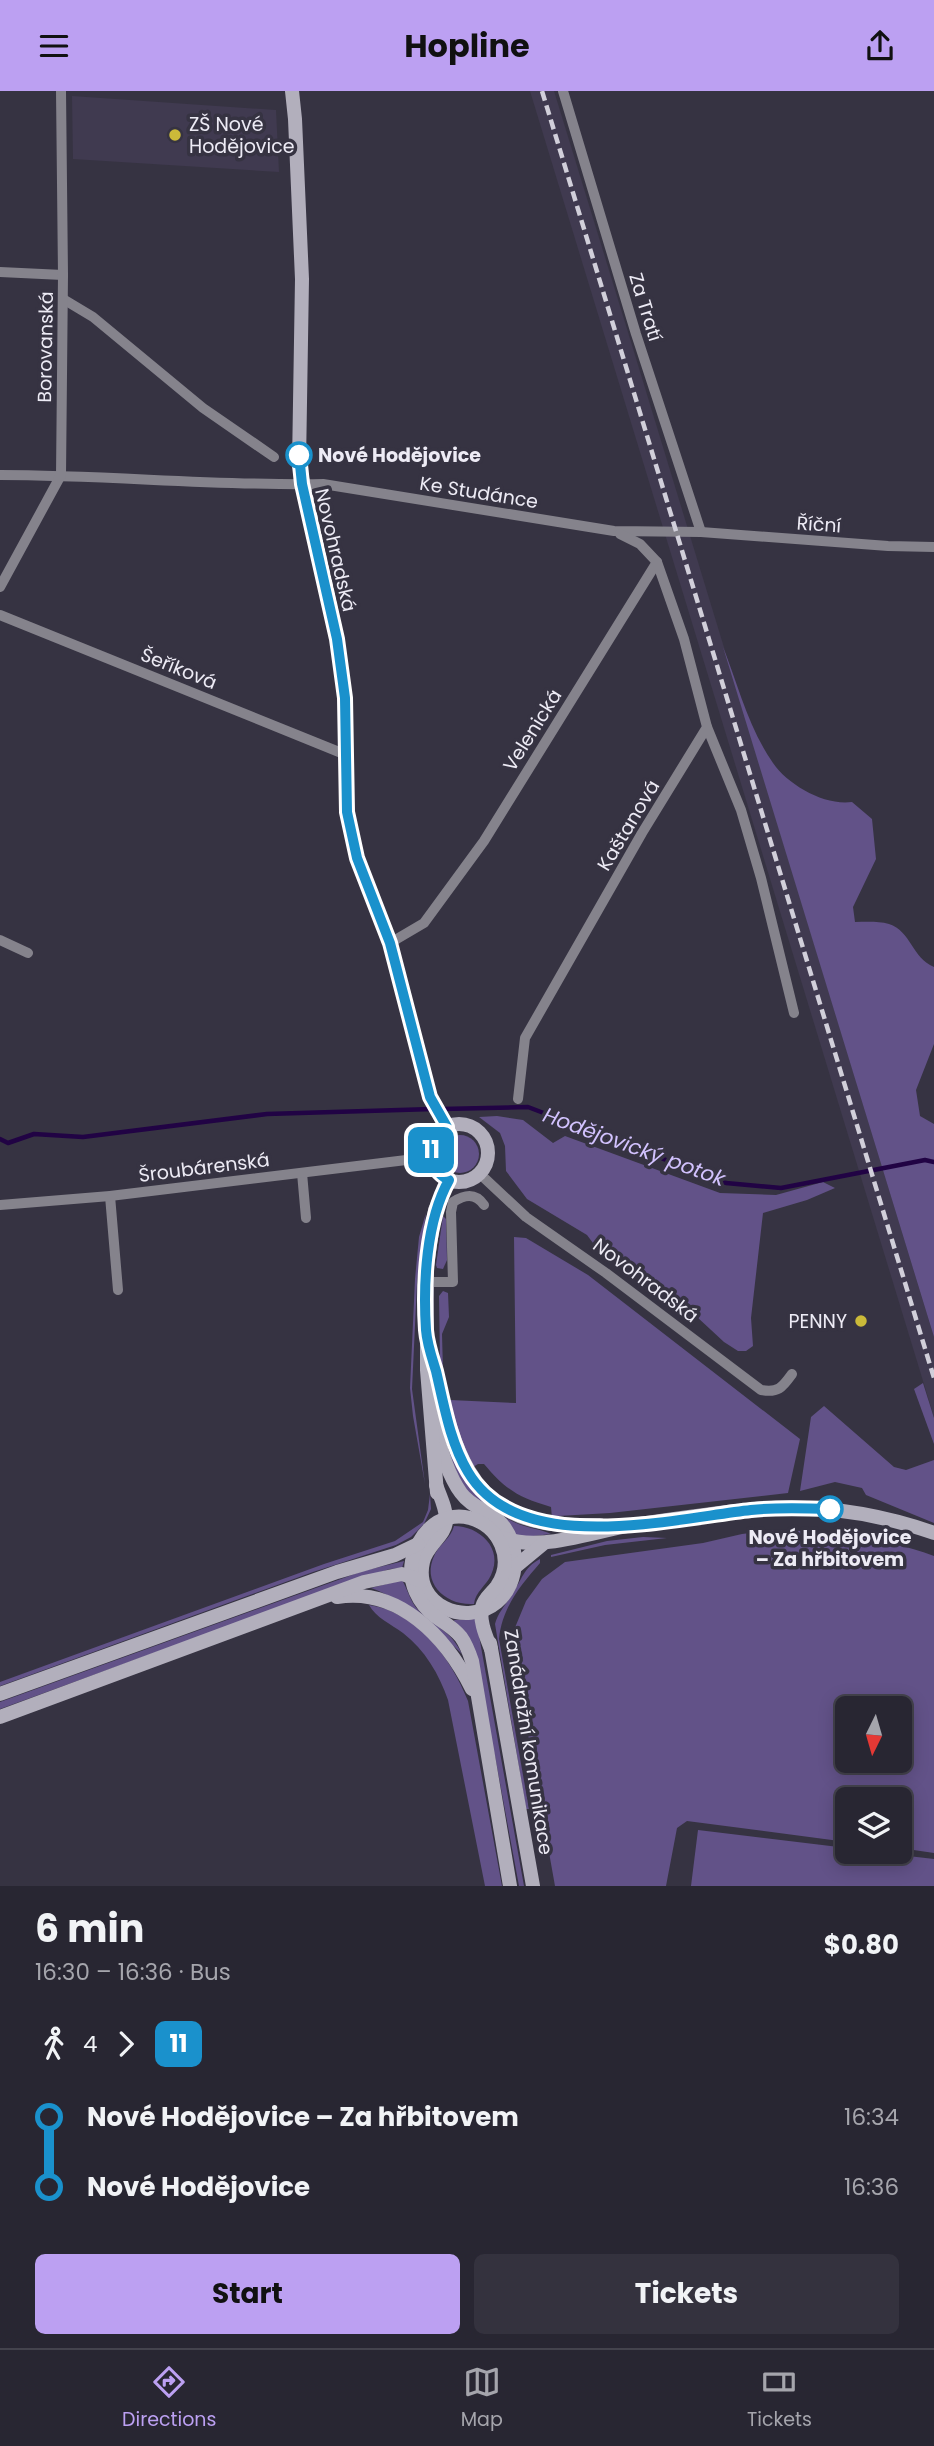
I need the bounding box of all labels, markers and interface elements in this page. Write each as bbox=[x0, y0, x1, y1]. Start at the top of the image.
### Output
text: Hopline bbox=[404, 23, 530, 68]
icon: menu bbox=[35, 27, 73, 65]
icon: share bbox=[861, 27, 899, 65]
place label: ZŠ Nové Hodějovice bbox=[189, 111, 294, 160]
marker: ZŠ Nové Hodějovice bbox=[167, 127, 183, 143]
street label: Za Tratí bbox=[622, 270, 669, 345]
street label: Borovanská bbox=[31, 291, 60, 403]
marker: Nové Hodějovice bbox=[286, 442, 312, 468]
place label: Nové Hodějovice bbox=[318, 442, 481, 469]
street label: Ke Studánce bbox=[418, 470, 540, 515]
street label: Novohradská bbox=[308, 486, 363, 614]
street label: Říční bbox=[796, 509, 842, 540]
street label: Šeříková bbox=[137, 641, 221, 696]
street label: Velenická bbox=[497, 684, 568, 776]
street label: Kaštanová bbox=[591, 775, 666, 876]
water label: Hodějovický potok bbox=[539, 1100, 730, 1193]
line badge: 11 bbox=[400, 1127, 462, 1173]
text: 11 bbox=[422, 1133, 440, 1166]
street label: Šroubárenská bbox=[137, 1146, 271, 1189]
street label: Novohradská bbox=[587, 1232, 704, 1329]
place label: PENNY bbox=[788, 1308, 847, 1335]
marker: PENNY bbox=[853, 1313, 869, 1329]
marker: Nové Hodějovice – Za hřbitovem bbox=[817, 1496, 843, 1522]
place label: Nové Hodějovice – Za hřbitovem bbox=[748, 1524, 912, 1573]
street label: Zanádražní komunikace bbox=[497, 1627, 560, 1857]
north arrow bbox=[835, 1696, 912, 1773]
map controls bbox=[835, 1696, 912, 1864]
button: layers bbox=[835, 1787, 912, 1864]
text: 6 min bbox=[35, 1902, 144, 1955]
text: $0.80 bbox=[824, 1927, 899, 1963]
text: 16:30 – 16:36 · Bus bbox=[35, 1956, 231, 1988]
icon: walk bbox=[35, 2025, 73, 2063]
icon: forward bbox=[107, 2025, 145, 2063]
text: 11 bbox=[169, 2027, 188, 2060]
text: 4 bbox=[83, 2028, 97, 2060]
text: Nové Hodějovice – Za hřbitovem bbox=[87, 2099, 519, 2135]
text: 16:34 bbox=[844, 2101, 899, 2133]
text: Nové Hodějovice bbox=[87, 2169, 310, 2205]
text: 16:36 bbox=[844, 2171, 899, 2203]
button: Start bbox=[35, 2254, 460, 2334]
button: Tickets bbox=[474, 2254, 899, 2334]
tab: Directions bbox=[122, 2363, 216, 2434]
tab: Map bbox=[461, 2363, 503, 2434]
tab: Tickets bbox=[747, 2363, 812, 2434]

